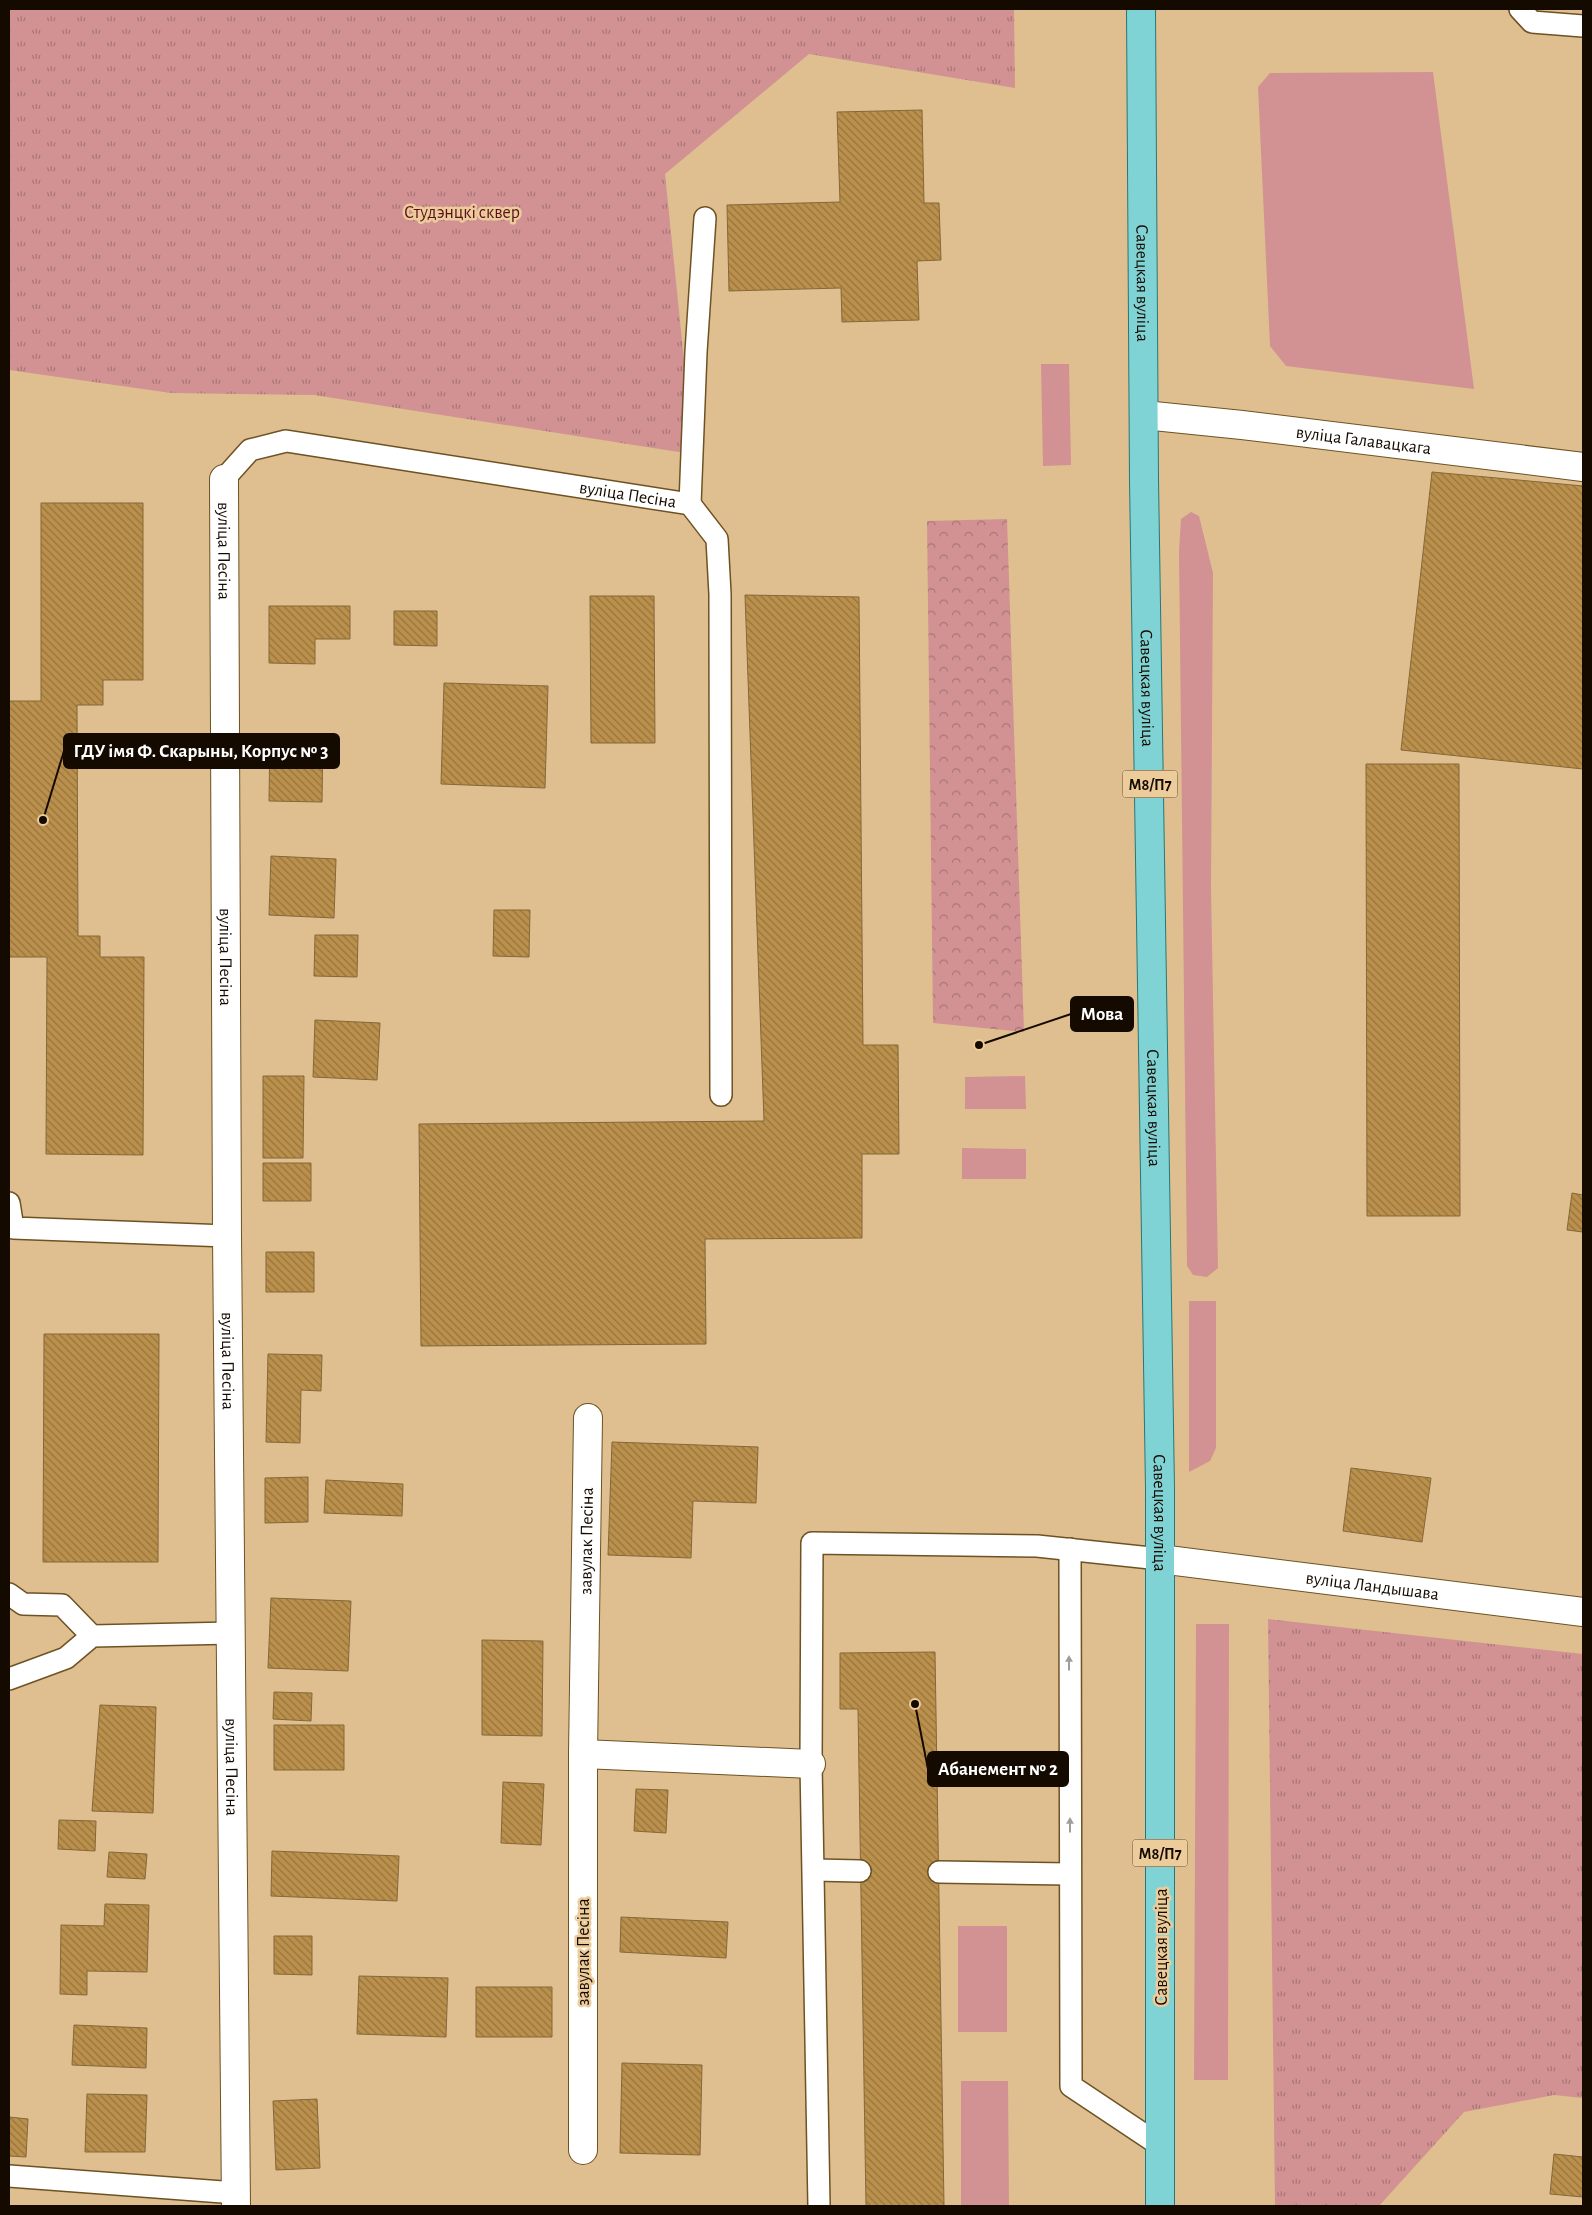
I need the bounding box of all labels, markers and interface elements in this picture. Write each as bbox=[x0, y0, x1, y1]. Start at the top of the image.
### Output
park label: Студэнцкі сквер bbox=[404, 204, 520, 222]
street label: Савецкая вуліца bbox=[1132, 224, 1151, 342]
street label: вуліца Галавацкага bbox=[1295, 424, 1432, 458]
street label: вуліца Песіна bbox=[578, 479, 677, 512]
street label: вуліца Песіна bbox=[214, 502, 232, 600]
street label: Савецкая вуліца bbox=[1136, 629, 1156, 747]
callout: ГДУ імя Ф. Скарыны, Корпус № 3 bbox=[64, 734, 339, 768]
text: ГДУ імя Ф. Скарыны, Корпус № 3 bbox=[74, 742, 328, 761]
road number: М8/П7 bbox=[1122, 771, 1178, 798]
street label: вуліца Песіна bbox=[216, 908, 234, 1006]
callout: Мова bbox=[1071, 997, 1133, 1031]
text: Мова bbox=[1081, 1005, 1123, 1024]
street label: Савецкая вуліца bbox=[1143, 1049, 1163, 1167]
street label: вуліца Песіна bbox=[218, 1312, 237, 1410]
street label: Савецкая вуліца bbox=[1149, 1454, 1168, 1572]
street label: завулак Песіна bbox=[577, 1487, 597, 1595]
street label: вуліца Ландышава bbox=[1304, 1569, 1440, 1604]
one-way arrow bbox=[1065, 1655, 1073, 1671]
street label: вуліца Песіна bbox=[221, 1718, 240, 1816]
callout: Абанемент № 2 bbox=[928, 1752, 1068, 1786]
text: Абанемент № 2 bbox=[938, 1760, 1058, 1779]
one-way arrow bbox=[1066, 1817, 1074, 1833]
road number: М8/П7 bbox=[1132, 1840, 1188, 1866]
street label: Савецкая вуліца bbox=[1153, 1888, 1171, 2006]
street label: завулак Песіна bbox=[575, 1898, 593, 2006]

